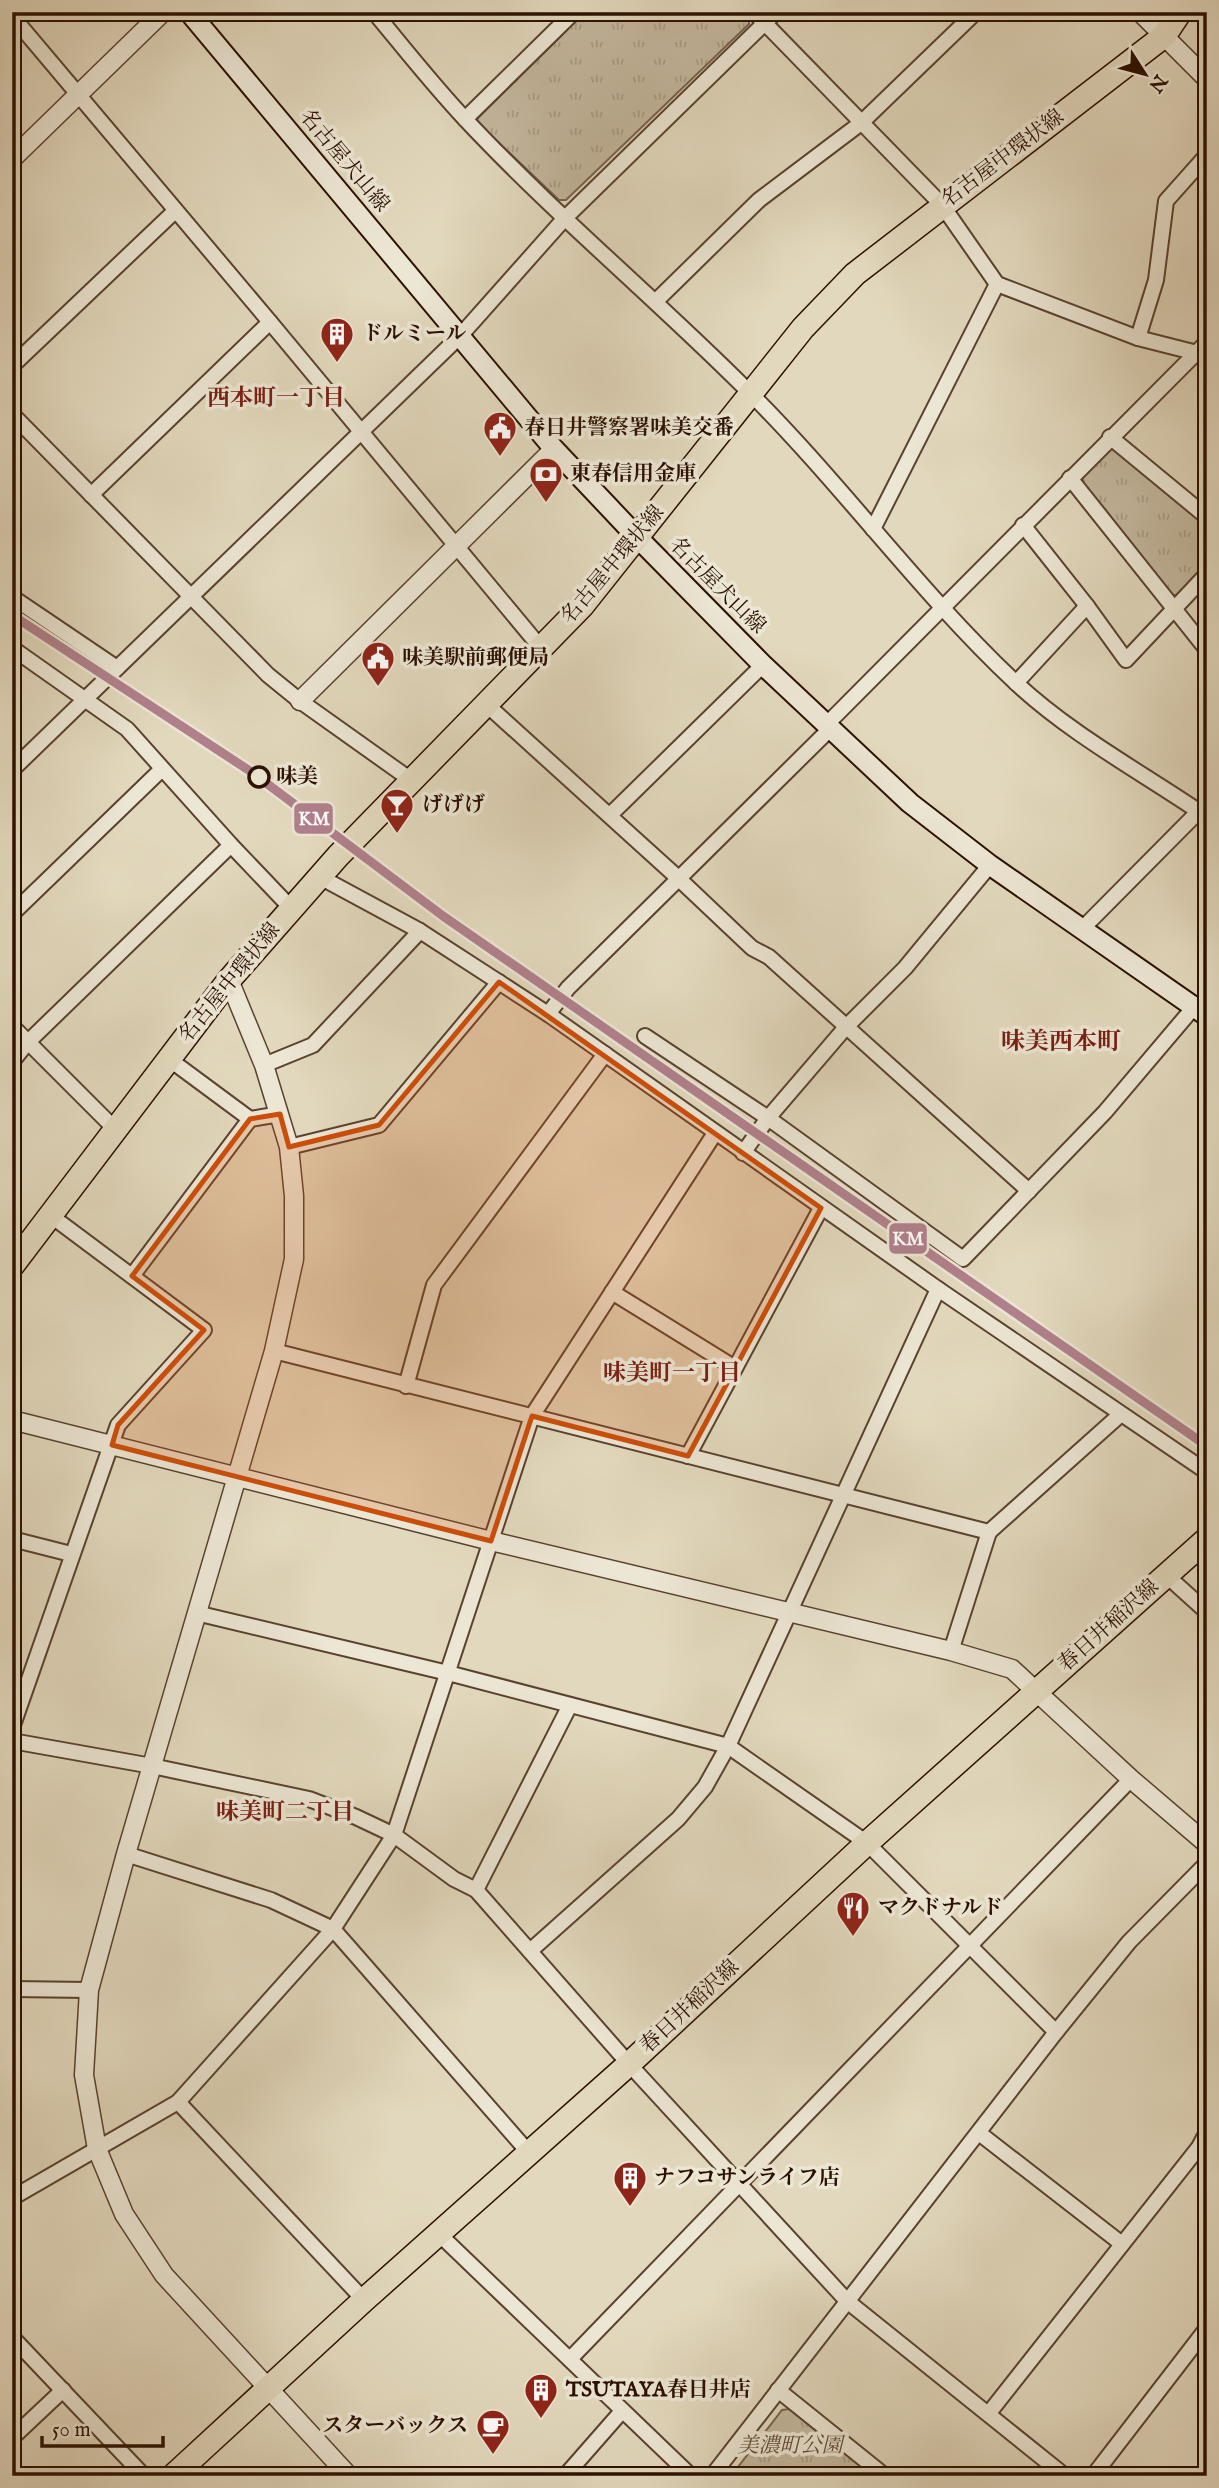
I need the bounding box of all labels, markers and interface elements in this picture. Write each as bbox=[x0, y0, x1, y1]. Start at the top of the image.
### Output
north arrow bbox=[1110, 38, 1180, 108]
text: N bbox=[1142, 68, 1172, 97]
street label: 名古屋犬山線 bbox=[293, 104, 395, 218]
street label: 名古屋中環状線 bbox=[936, 104, 1070, 214]
building icon: ドルミール bbox=[318, 315, 356, 364]
place label: ドルミール bbox=[362, 321, 467, 348]
district label: 西本町一丁目 bbox=[207, 384, 345, 413]
public building icon: 春日井警察署味美交番 bbox=[481, 409, 519, 458]
place label: 春日井警察署味美交番 bbox=[524, 415, 734, 442]
bank icon: 東春信用金庫 bbox=[527, 455, 565, 504]
place label: 東春信用金庫 bbox=[570, 461, 696, 488]
street label: 名古屋中環状線 bbox=[555, 500, 671, 630]
street label: 名古屋犬山線 bbox=[663, 532, 771, 640]
public building icon: 味美駅前郵便局 bbox=[359, 639, 397, 688]
place label: 味美駅前郵便局 bbox=[402, 645, 549, 672]
place label: 味美 bbox=[276, 764, 318, 791]
marker: 味美 bbox=[248, 766, 270, 788]
bar icon: げげげ bbox=[378, 786, 416, 835]
place label: げげげ bbox=[422, 792, 485, 819]
line badge: KM bbox=[293, 802, 334, 835]
text: KM bbox=[298, 808, 330, 832]
street label: 名古屋中環状線 bbox=[173, 917, 287, 1049]
district label: 味美西本町 bbox=[1001, 1027, 1121, 1058]
line badge: KM bbox=[888, 1222, 928, 1255]
text: KM bbox=[892, 1228, 924, 1252]
district label: 味美町一丁目 bbox=[603, 1359, 741, 1388]
street label: 春日井稲沢線 bbox=[1053, 1574, 1165, 1678]
district label: 味美町二丁目 bbox=[216, 1798, 354, 1827]
restaurant icon: マクドナルド bbox=[834, 1889, 872, 1938]
place label: マクドナルド bbox=[878, 1895, 1003, 1922]
street label: 春日井稲沢線 bbox=[635, 1954, 745, 2060]
building icon: ナフコサンライフ店 bbox=[611, 2159, 649, 2208]
place label: ナフコサンライフ店 bbox=[654, 2165, 840, 2192]
building icon: TSUTAYA春日井店 bbox=[522, 2371, 560, 2420]
place label: TSUTAYA春日井店 bbox=[565, 2377, 751, 2404]
scale bar bbox=[42, 2404, 163, 2448]
cafe icon: スターバックス bbox=[474, 2407, 512, 2456]
place label: スターバックス bbox=[322, 2413, 468, 2440]
text: 50 m bbox=[52, 2417, 91, 2444]
park label: 美濃町公園 bbox=[738, 2433, 845, 2460]

